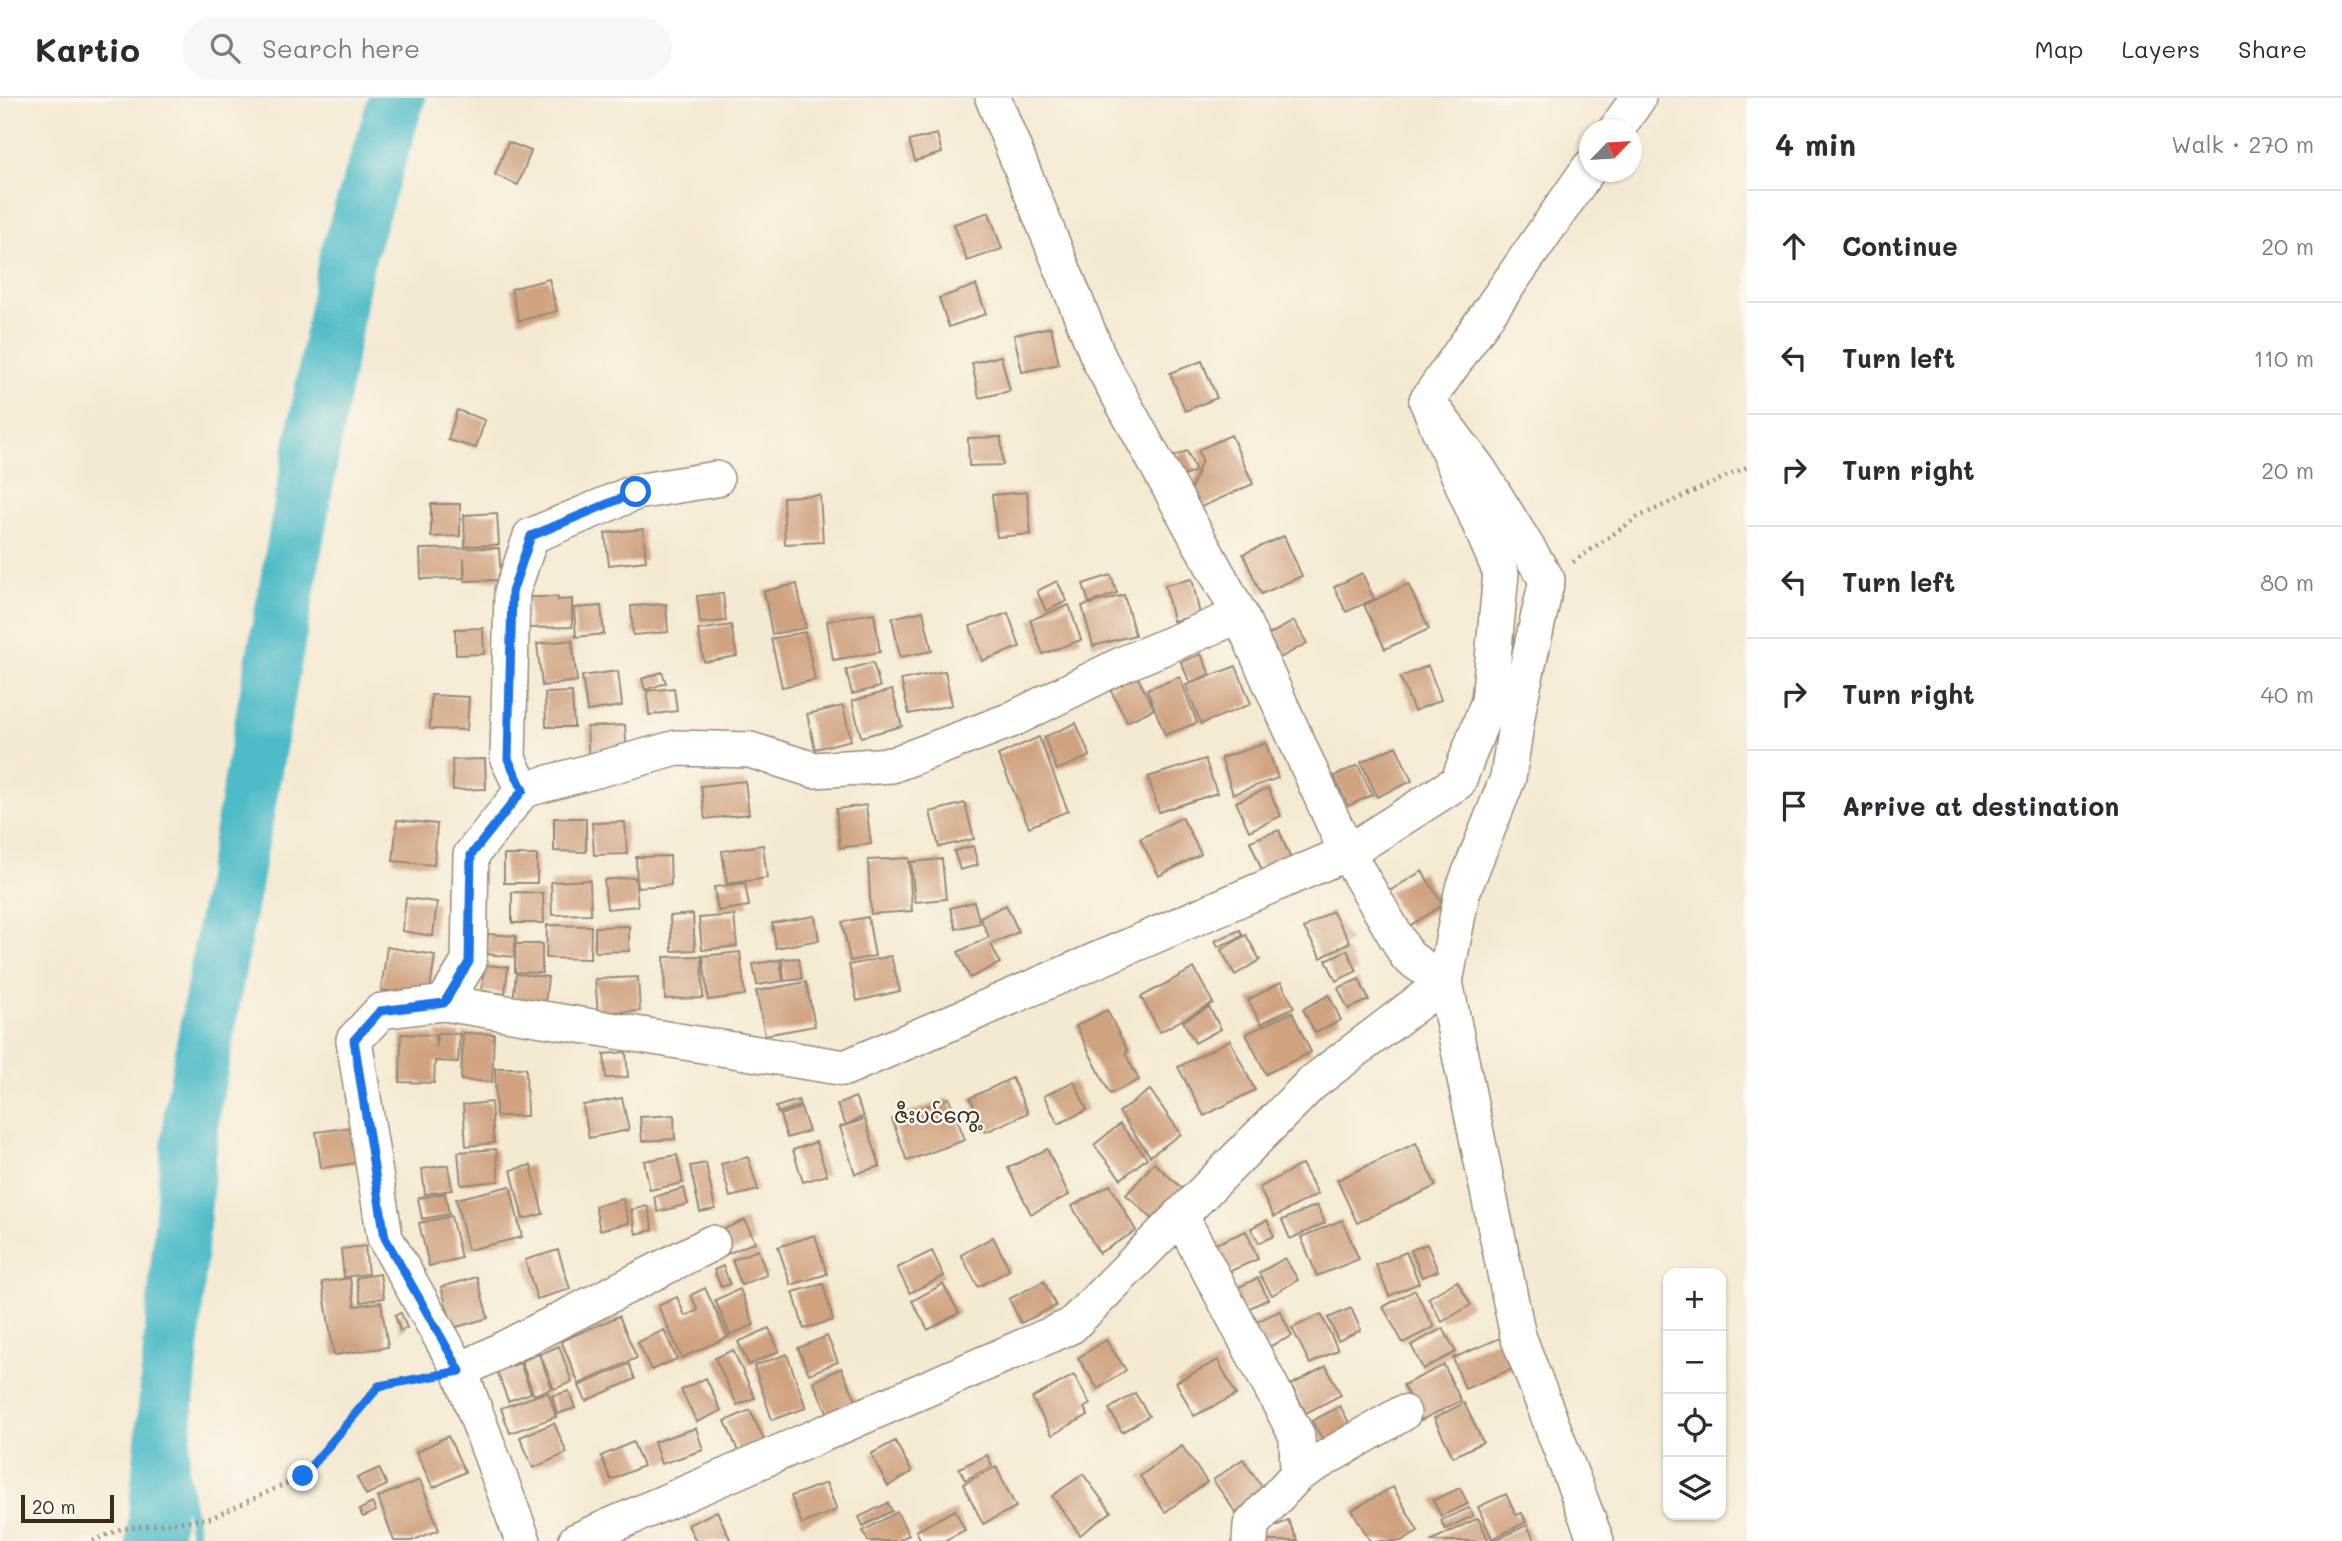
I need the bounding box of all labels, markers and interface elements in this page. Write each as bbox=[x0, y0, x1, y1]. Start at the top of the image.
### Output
search box bbox=[182, 17, 672, 80]
text: Kartio bbox=[35, 27, 140, 70]
icon: search bbox=[206, 29, 244, 67]
text: Search here bbox=[262, 31, 420, 65]
text: Map bbox=[2035, 33, 2083, 64]
text: Layers bbox=[2121, 33, 2200, 64]
text: Share bbox=[2238, 33, 2307, 64]
north arrow bbox=[1579, 119, 1642, 182]
text: 4 min bbox=[1775, 124, 1856, 164]
text: Walk · 270 m bbox=[2171, 129, 2314, 159]
icon: ahead bbox=[1775, 227, 1813, 265]
text: Continue bbox=[1842, 229, 1958, 263]
text: 20 m bbox=[2261, 231, 2314, 261]
icon: left bbox=[1775, 339, 1813, 377]
text: Turn left bbox=[1842, 341, 1955, 375]
text: 110 m bbox=[2254, 343, 2314, 373]
icon: right bbox=[1775, 451, 1813, 489]
text: Turn right bbox=[1842, 453, 1975, 487]
text: 20 m bbox=[2261, 455, 2314, 485]
route start bbox=[620, 476, 651, 507]
icon: left bbox=[1775, 563, 1813, 601]
text: Turn left bbox=[1842, 565, 1955, 599]
text: 80 m bbox=[2260, 567, 2314, 597]
icon: right bbox=[1775, 675, 1813, 713]
text: Turn right bbox=[1842, 677, 1975, 711]
text: 40 m bbox=[2261, 679, 2314, 709]
icon: arrive bbox=[1775, 787, 1813, 825]
text: Arrive at destination bbox=[1842, 789, 2119, 823]
district label: ဇီးပင်ကွေ့ bbox=[894, 1100, 983, 1132]
map controls bbox=[1663, 1268, 1726, 1520]
button: + bbox=[1663, 1268, 1726, 1331]
button: − bbox=[1663, 1331, 1726, 1394]
button: locate bbox=[1663, 1394, 1726, 1457]
button: layers bbox=[1663, 1457, 1726, 1520]
route end bbox=[287, 1460, 318, 1491]
scale bar bbox=[21, 1492, 114, 1524]
text: 20 m bbox=[32, 1494, 76, 1519]

